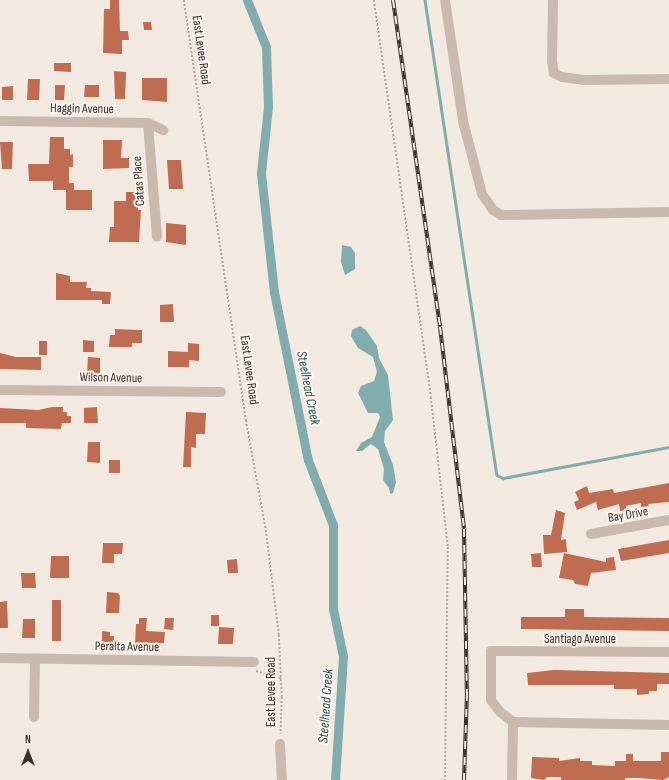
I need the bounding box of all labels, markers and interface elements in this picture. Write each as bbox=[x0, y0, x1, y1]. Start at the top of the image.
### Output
street label: East Levee Road bbox=[188, 14, 214, 86]
street label: Haggin Avenue bbox=[50, 101, 114, 117]
street label: Catas Place bbox=[129, 156, 149, 206]
street label: East Levee Road bbox=[236, 334, 262, 406]
water label: Steelhead Creek bbox=[293, 350, 323, 426]
street label: Wilson Avenue bbox=[79, 370, 143, 386]
street label: Bay Drive bbox=[607, 504, 649, 526]
street label: Santiago Avenue bbox=[544, 631, 616, 647]
street label: Peralta Avenue bbox=[95, 639, 159, 655]
street label: East Levee Road bbox=[263, 657, 279, 727]
water label: Steelhead Creek bbox=[315, 668, 337, 744]
north arrow bbox=[8, 732, 48, 772]
text: N bbox=[25, 733, 31, 746]

